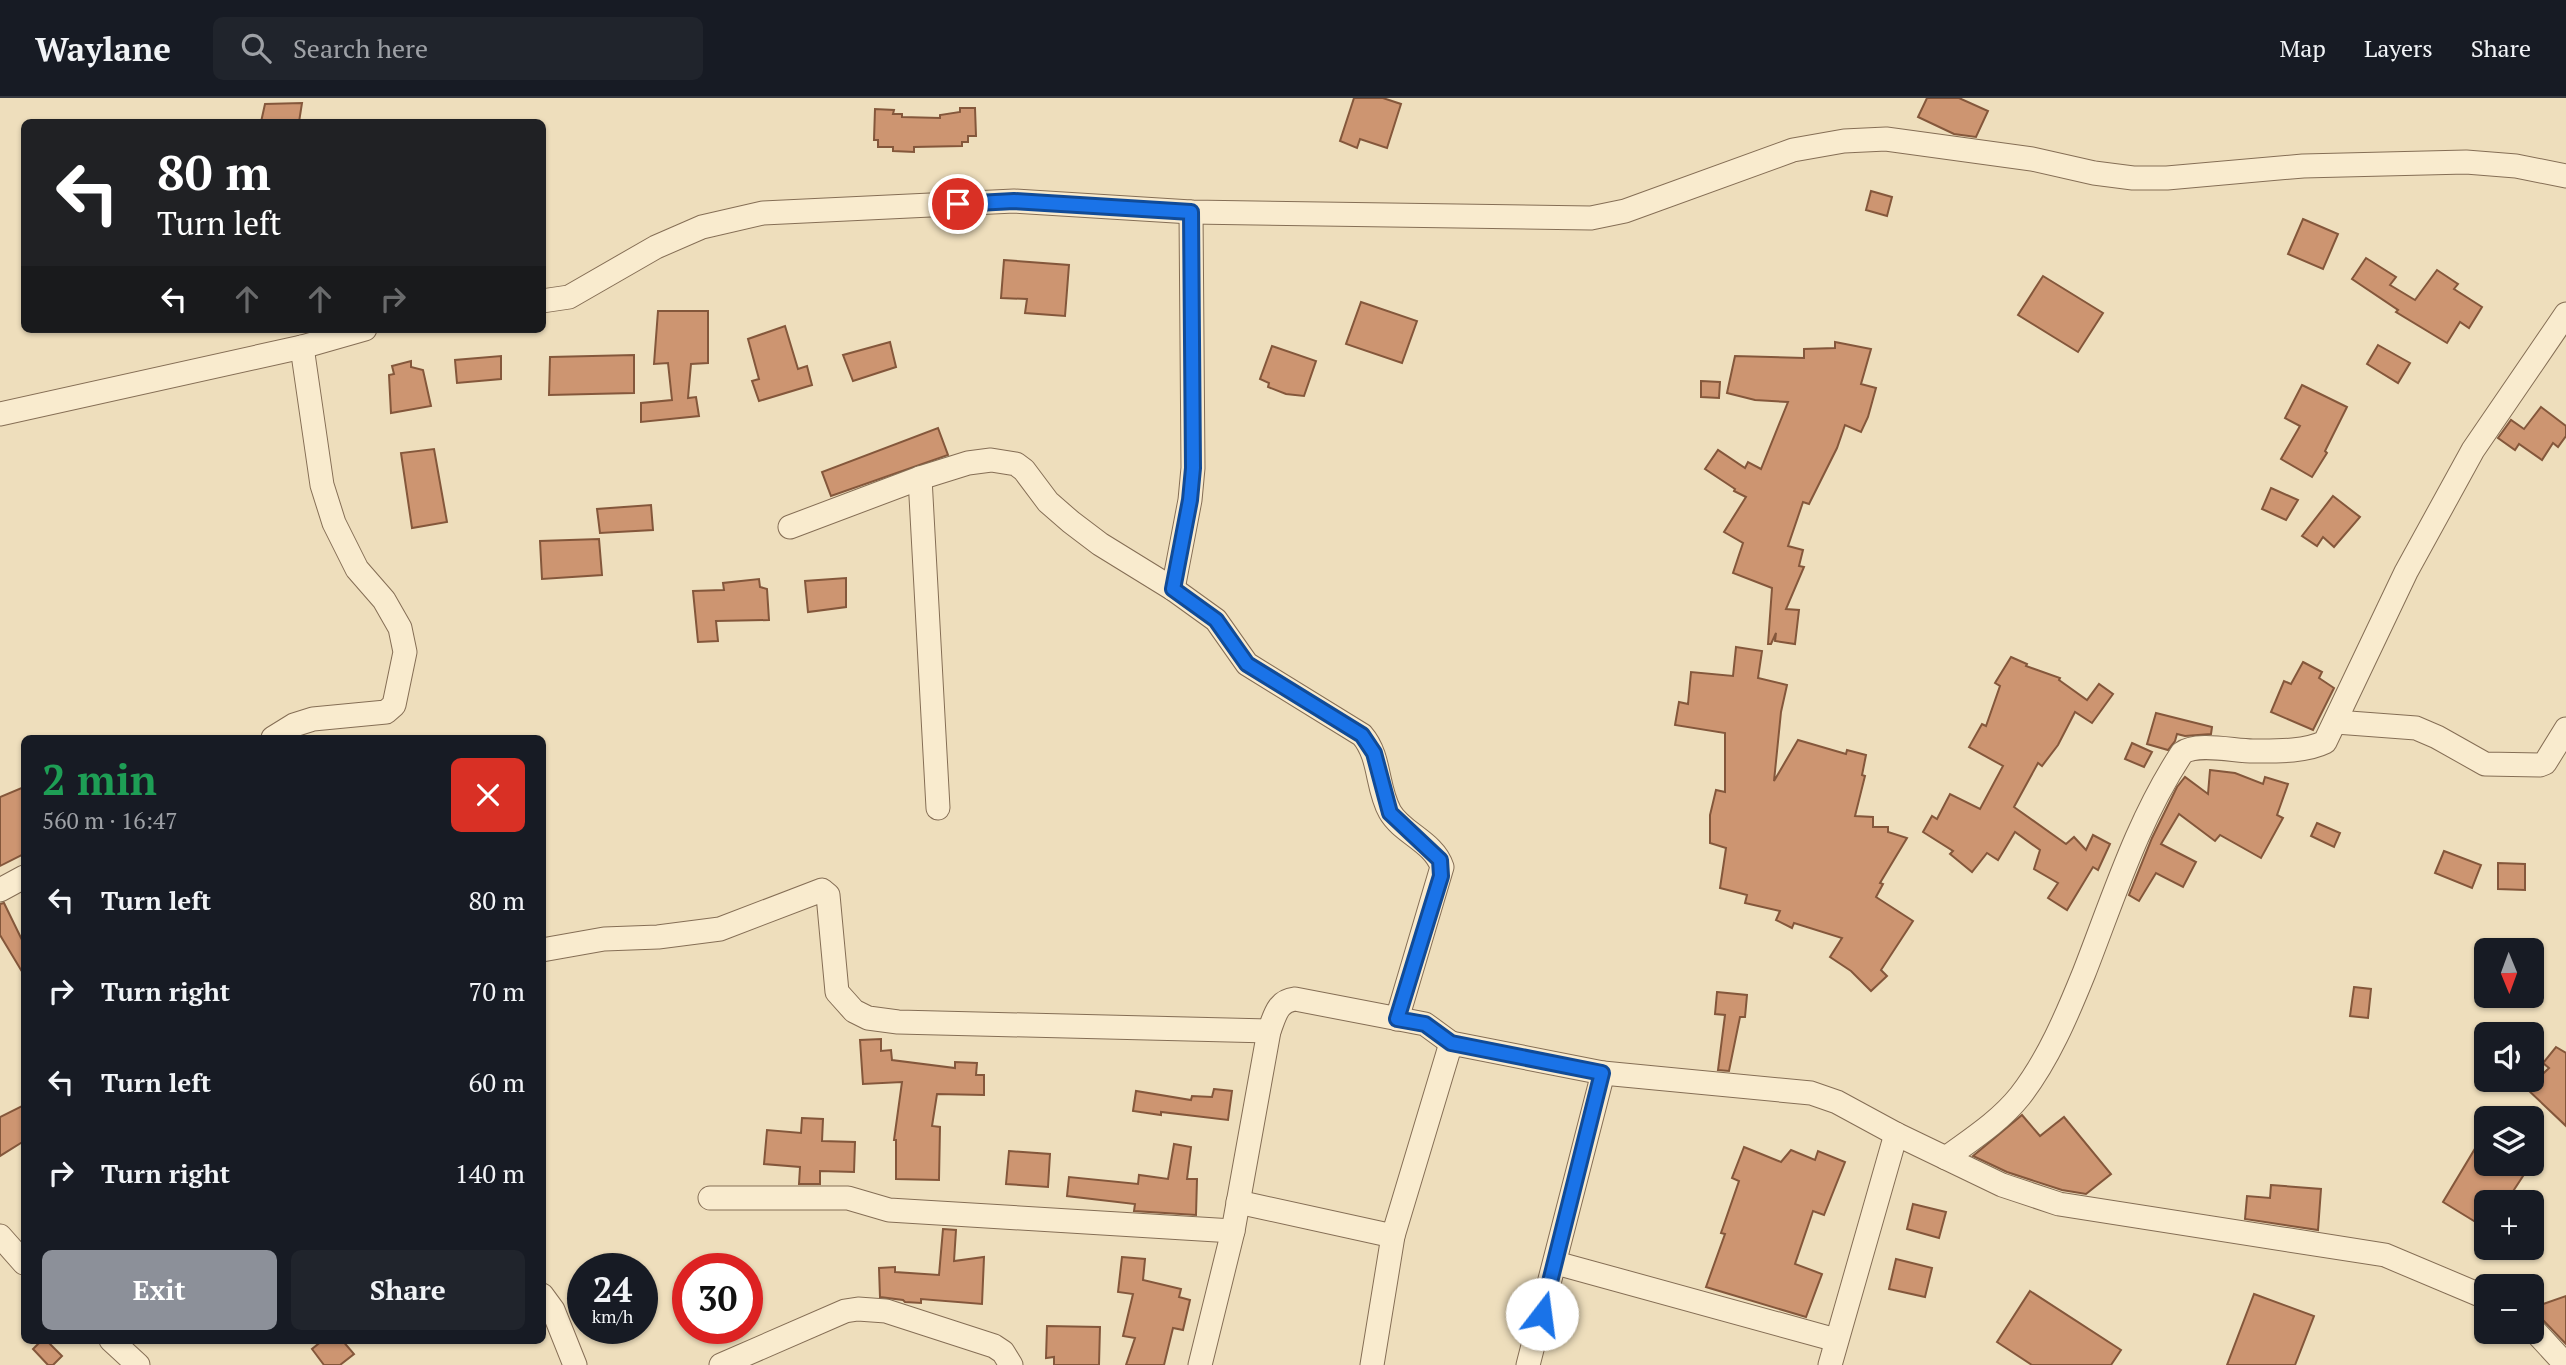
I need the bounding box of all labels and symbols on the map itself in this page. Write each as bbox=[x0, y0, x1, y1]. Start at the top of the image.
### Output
pin bbox=[928, 174, 988, 234]
north arrow bbox=[2474, 938, 2544, 1008]
speed limit sign: 30 bbox=[672, 1253, 763, 1344]
position arrow bbox=[1505, 1277, 1579, 1351]

